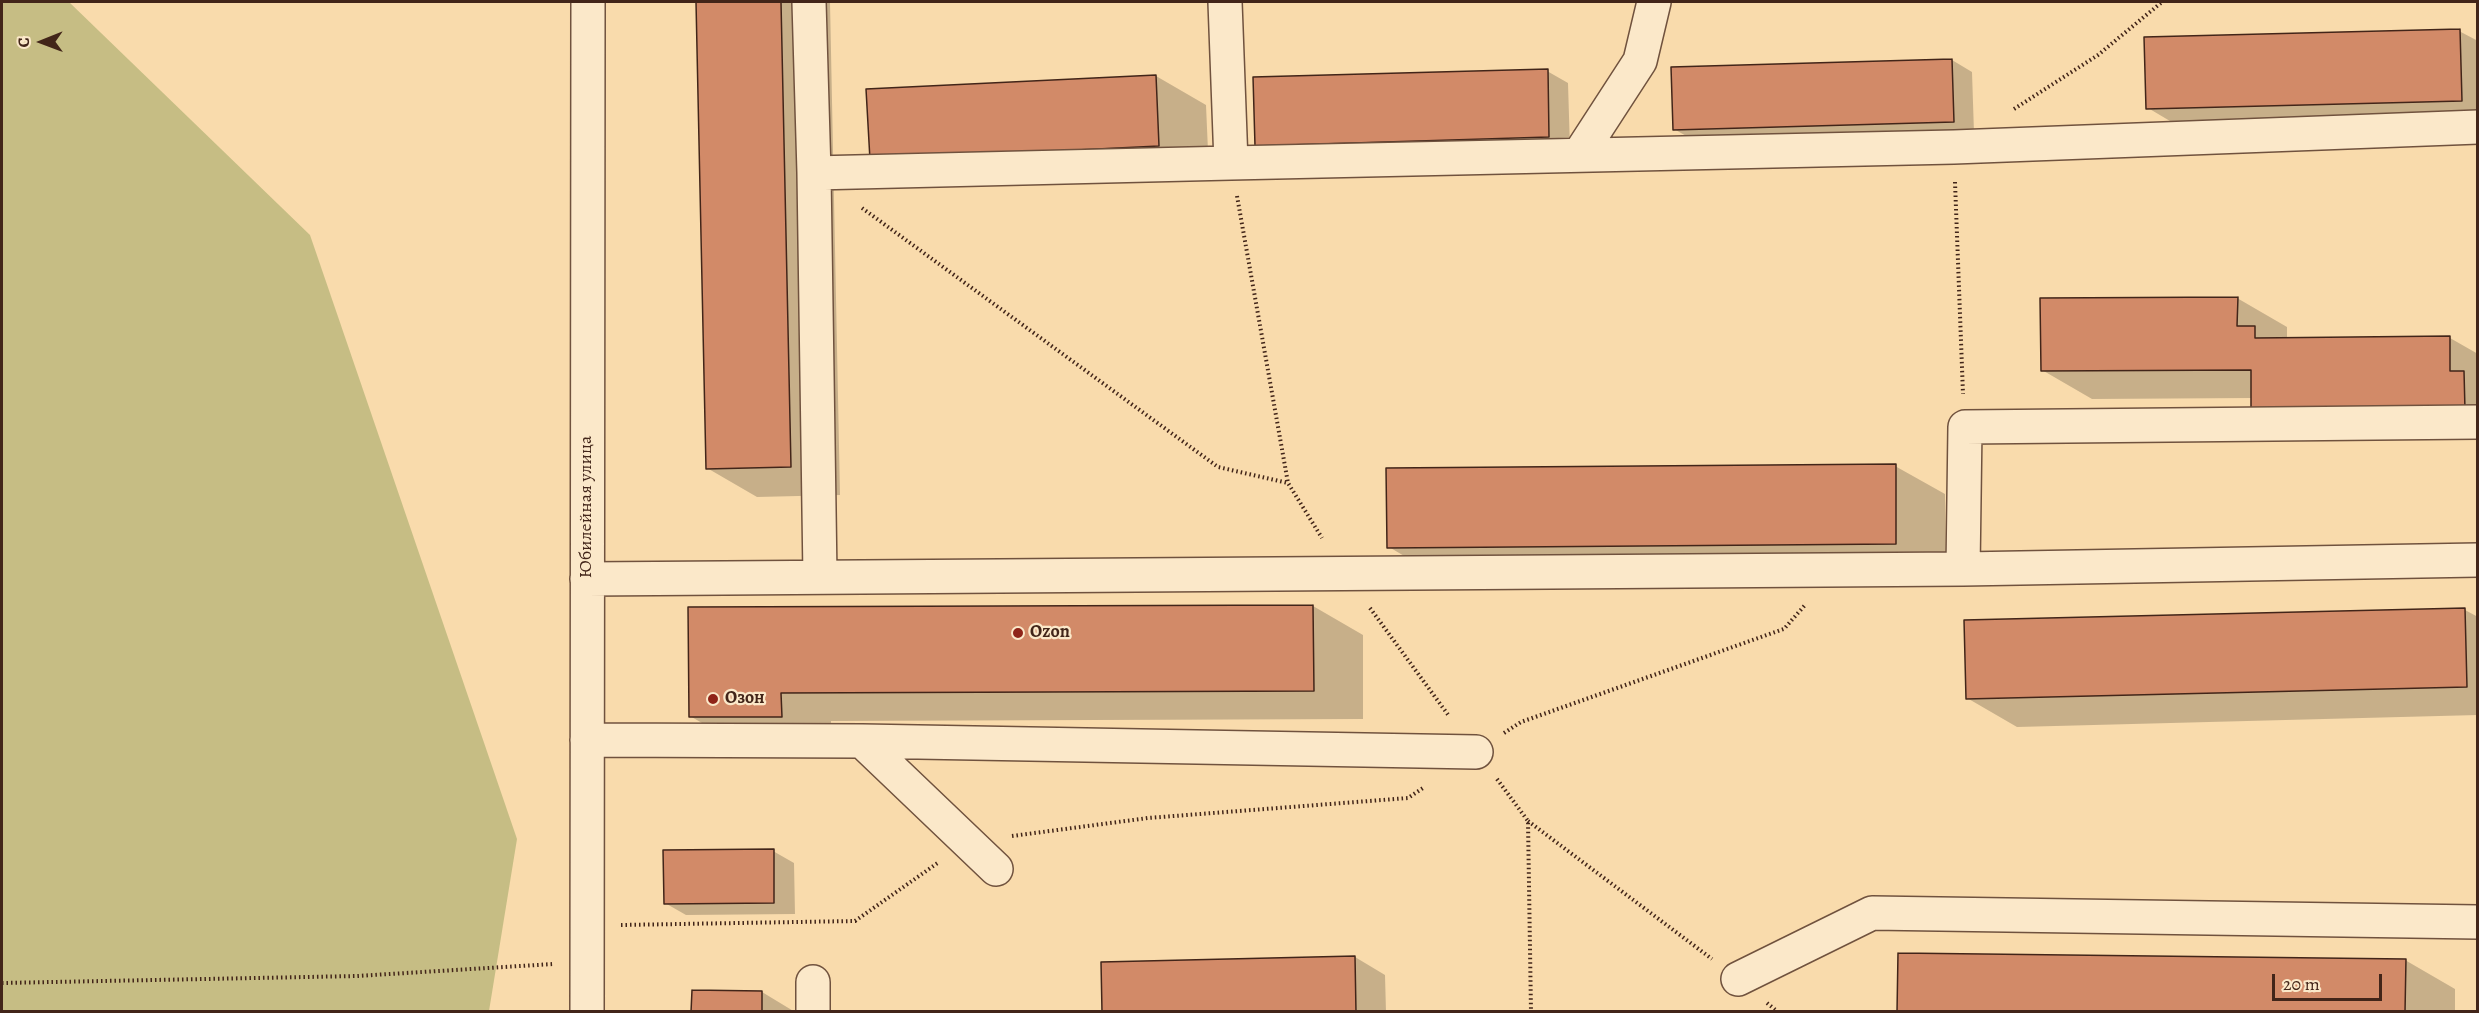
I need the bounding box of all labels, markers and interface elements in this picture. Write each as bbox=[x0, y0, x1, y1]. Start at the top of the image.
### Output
north arrow bbox=[12, 12, 72, 72]
text: С bbox=[13, 37, 35, 47]
street label: Юбилейная улица bbox=[576, 436, 598, 578]
place label: Ozon bbox=[1030, 622, 1070, 644]
marker: Ozon bbox=[1011, 626, 1025, 640]
place label: Озон bbox=[725, 688, 765, 710]
marker: Озон bbox=[706, 692, 720, 706]
scale bar bbox=[2275, 962, 2384, 1000]
text: 20 m bbox=[2283, 972, 2320, 996]

